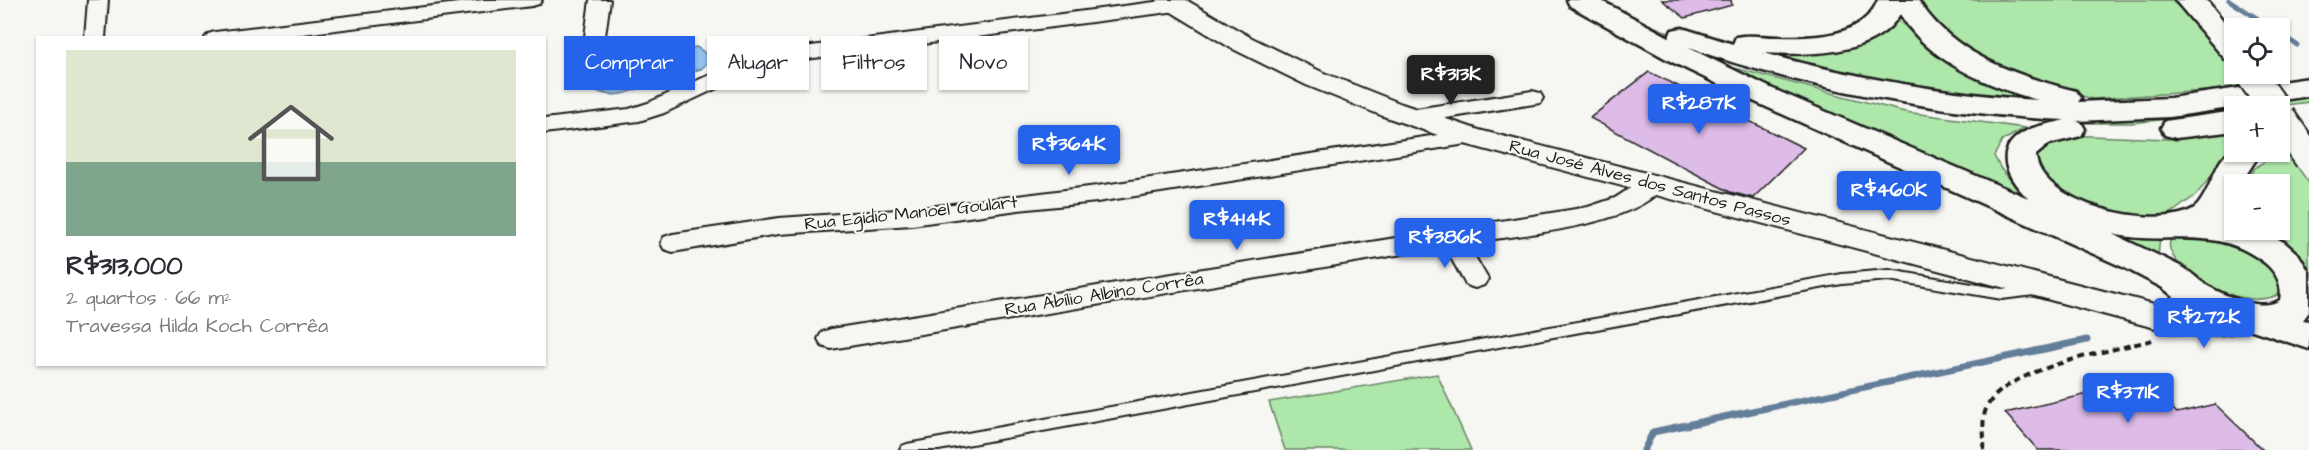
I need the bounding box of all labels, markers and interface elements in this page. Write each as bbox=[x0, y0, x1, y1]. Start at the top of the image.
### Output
map controls bbox=[2224, 18, 2290, 240]
button: locate bbox=[2224, 18, 2290, 84]
chip: Comprar bbox=[564, 36, 695, 90]
chip: Alugar bbox=[707, 36, 809, 90]
chip: Filtros bbox=[821, 36, 927, 90]
chip: Novo bbox=[939, 36, 1028, 90]
pin: R$313K bbox=[1402, 55, 1500, 106]
text: R$313K bbox=[1421, 60, 1481, 88]
pin: R$287K bbox=[1650, 84, 1748, 135]
icon: home bbox=[237, 89, 345, 197]
text: R$287K bbox=[1662, 89, 1736, 117]
button: + bbox=[2224, 96, 2290, 162]
pin: R$364K bbox=[1020, 125, 1118, 176]
text: R$364K bbox=[1032, 130, 1106, 158]
street label: Rua José Alves dos Santos Passos bbox=[1506, 133, 1794, 233]
pin: R$460K bbox=[1840, 171, 1938, 222]
button: − bbox=[2224, 174, 2290, 240]
text: R$460K bbox=[1851, 176, 1927, 204]
street label: Rua Egídio Manoel Goulart bbox=[803, 189, 1020, 238]
pin: R$414K bbox=[1188, 200, 1286, 251]
text: R$414K bbox=[1203, 205, 1271, 233]
pin: R$386K bbox=[1396, 218, 1494, 269]
text: R$386K bbox=[1408, 223, 1482, 251]
text: R$313,000 bbox=[66, 248, 183, 284]
street label: Rua Abílio Albino Corrêa bbox=[1003, 266, 1205, 322]
text: 2 quartos · 66 m² bbox=[66, 284, 231, 312]
pin: R$272K bbox=[2155, 298, 2253, 349]
text: R$272K bbox=[2168, 303, 2240, 331]
text: Travessa Hilda Koch Corrêa bbox=[66, 312, 328, 340]
pin: R$371K bbox=[2079, 373, 2177, 424]
text: R$371K bbox=[2097, 378, 2159, 406]

